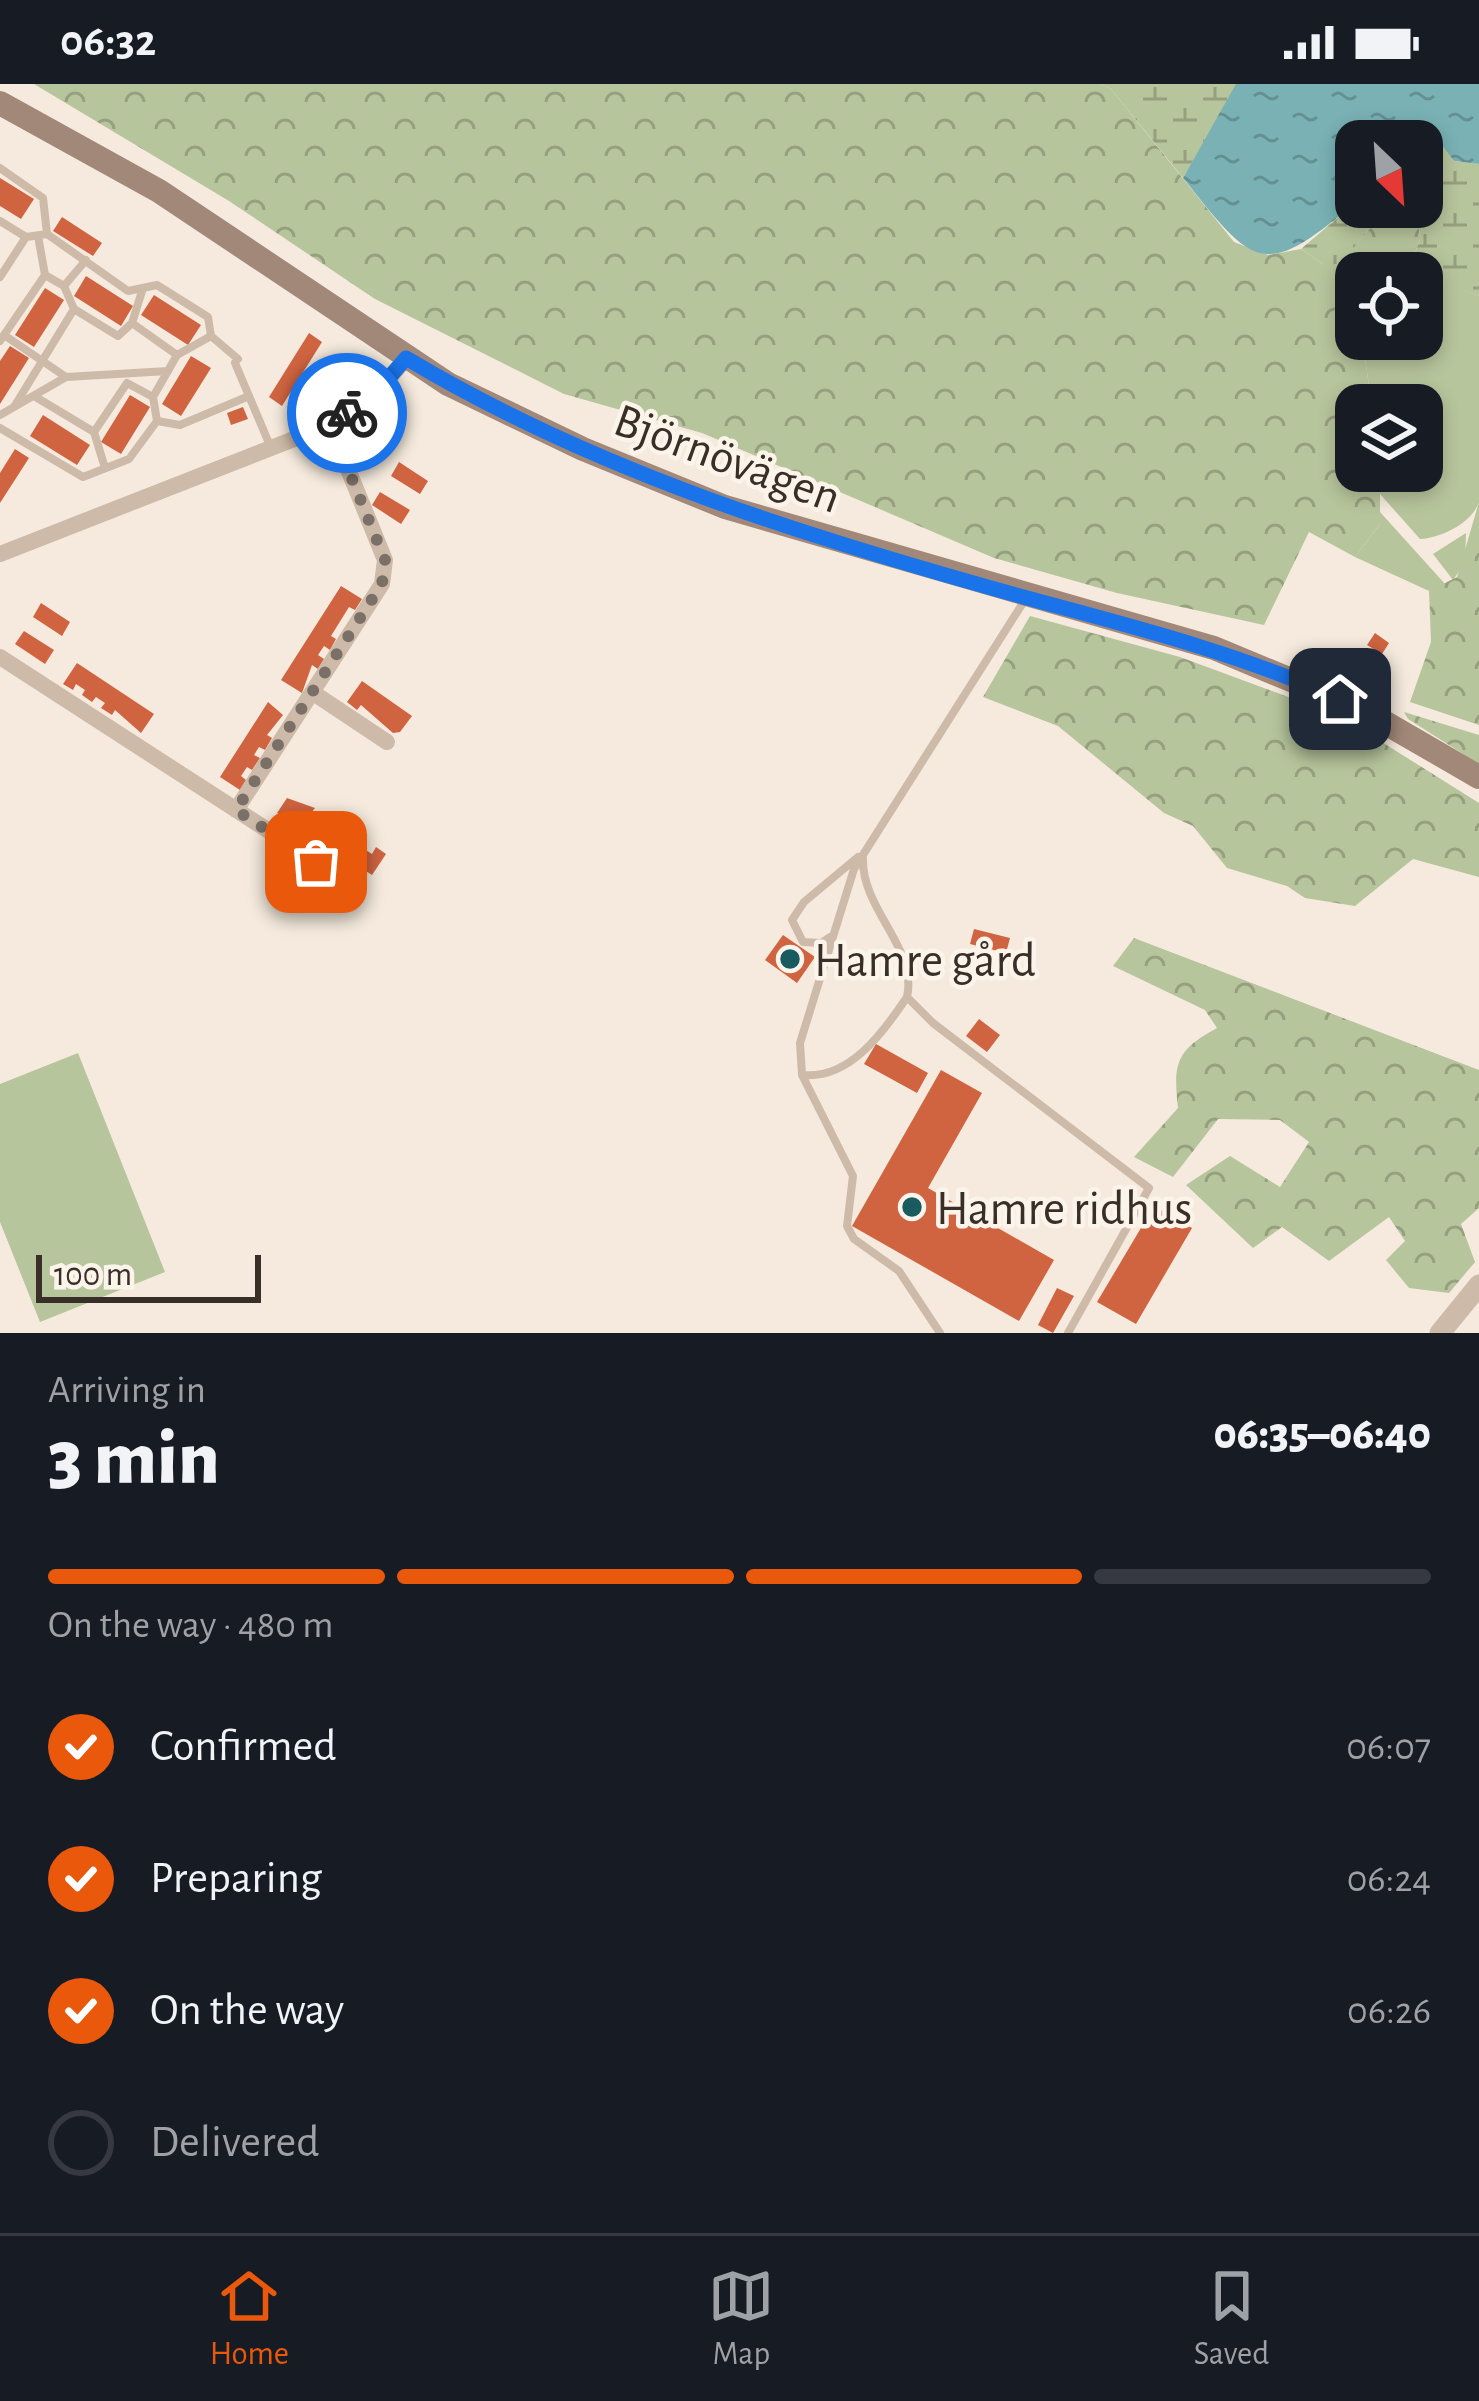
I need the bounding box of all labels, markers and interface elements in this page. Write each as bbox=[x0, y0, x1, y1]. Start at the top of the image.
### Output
text: 06:32 bbox=[60, 19, 156, 64]
north arrow bbox=[1335, 120, 1443, 228]
map controls bbox=[1335, 120, 1443, 492]
button: locate bbox=[1335, 252, 1443, 360]
courier bbox=[287, 353, 407, 473]
icon: bike bbox=[314, 380, 380, 446]
button: layers bbox=[1335, 384, 1443, 492]
street label: Björnövägen bbox=[608, 397, 846, 523]
pin bbox=[1289, 648, 1391, 750]
icon: home bbox=[1307, 666, 1373, 732]
pin bbox=[265, 811, 367, 913]
icon: bag bbox=[283, 829, 349, 895]
place label: Hamre gård bbox=[814, 938, 1036, 986]
marker: Hamre gård bbox=[777, 946, 803, 972]
place label: Hamre ridhus bbox=[936, 1186, 1192, 1234]
marker: Hamre ridhus bbox=[899, 1194, 925, 1220]
scale bar bbox=[36, 1249, 261, 1302]
text: 100 m bbox=[54, 1259, 132, 1292]
text: Arriving in bbox=[48, 1371, 206, 1410]
text: 06:35–06:40 bbox=[1214, 1412, 1431, 1457]
text: 3 min bbox=[48, 1420, 220, 1498]
text: On the way · 480 m bbox=[48, 1606, 334, 1645]
icon: check bbox=[48, 1714, 114, 1780]
text: Confirmed bbox=[150, 1724, 336, 1769]
text: 06:07 bbox=[1346, 1728, 1431, 1767]
icon: check bbox=[48, 1846, 114, 1912]
text: Preparing bbox=[150, 1856, 322, 1901]
text: 06:24 bbox=[1347, 1860, 1431, 1899]
icon: check bbox=[48, 1978, 114, 2044]
text: On the way bbox=[150, 1988, 344, 2033]
text: 06:26 bbox=[1347, 1992, 1431, 2031]
text: Delivered bbox=[150, 2120, 319, 2165]
tab: Home bbox=[210, 2263, 289, 2375]
tab: Map bbox=[708, 2263, 774, 2375]
tab: Saved bbox=[1194, 2263, 1269, 2375]

